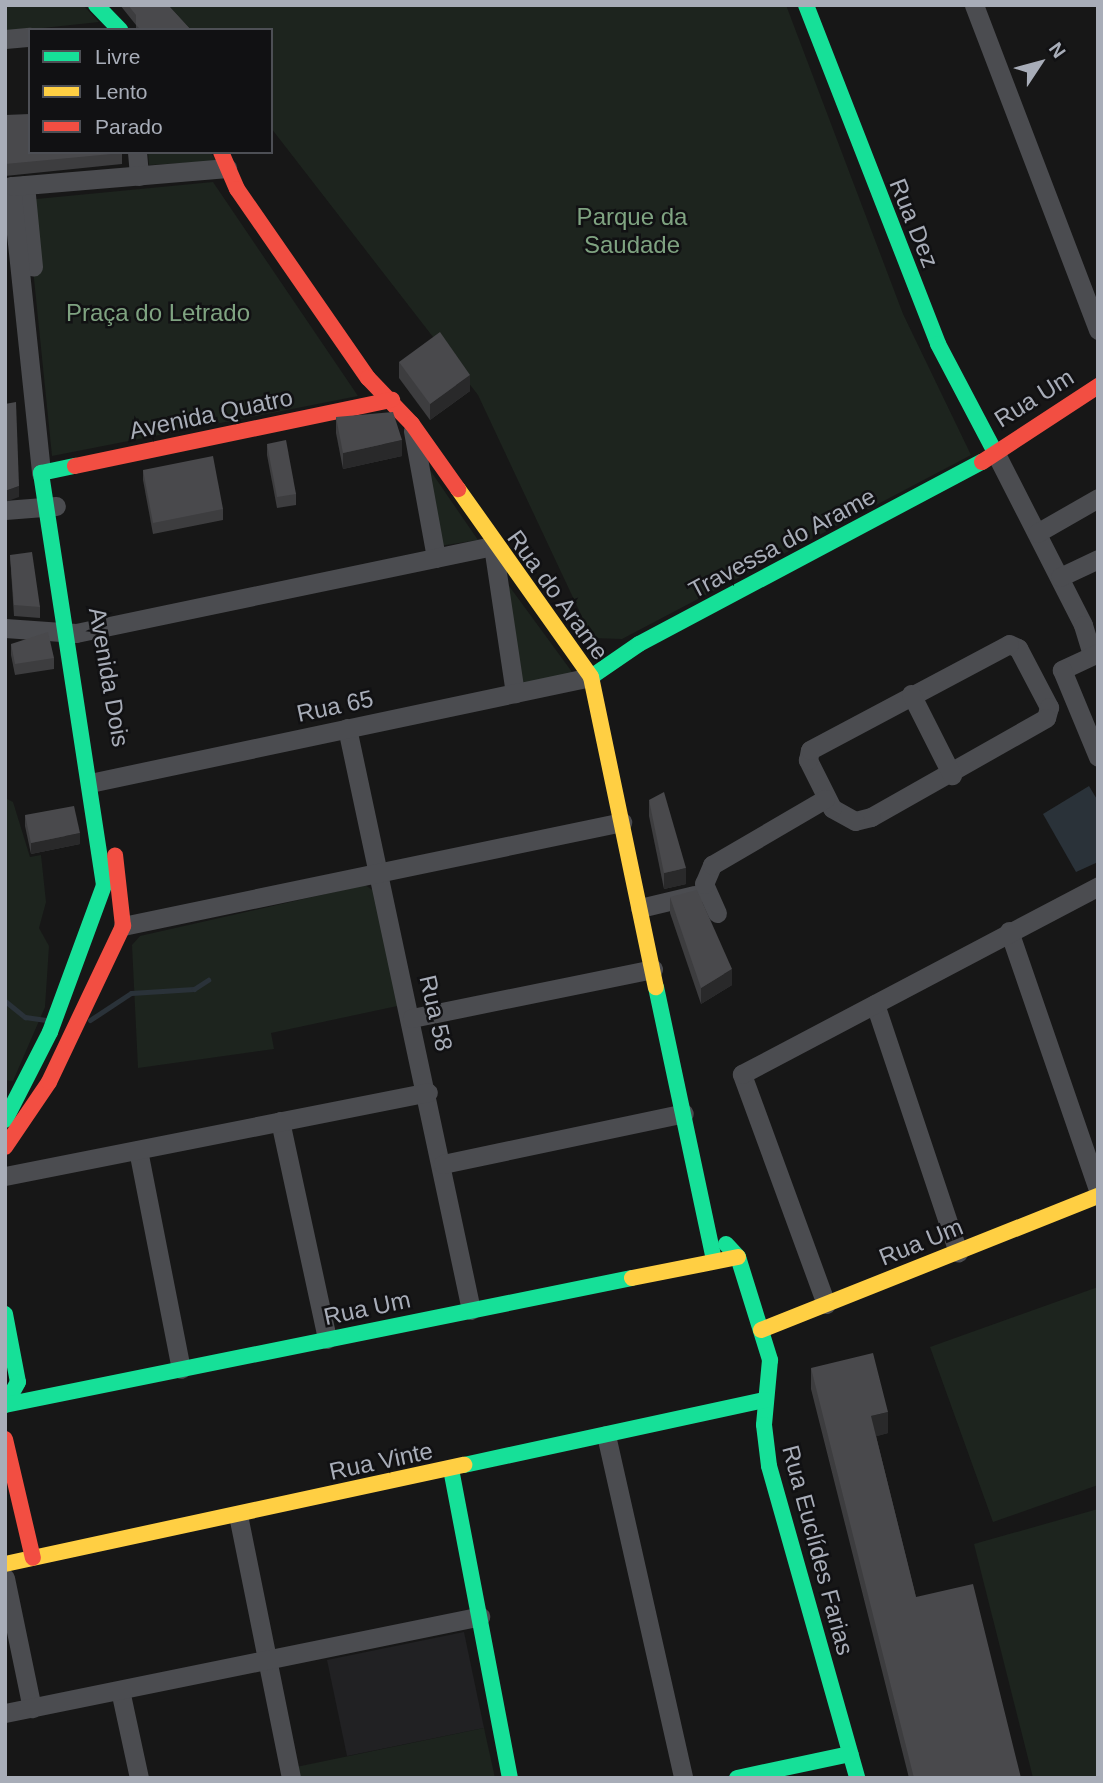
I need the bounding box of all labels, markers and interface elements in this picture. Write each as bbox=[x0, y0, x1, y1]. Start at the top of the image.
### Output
legend bbox=[28, 28, 273, 154]
north arrow bbox=[1005, 28, 1075, 98]
text: N bbox=[1045, 39, 1070, 62]
text: Livre bbox=[95, 45, 141, 68]
text: Lento bbox=[95, 80, 148, 103]
text: Parado bbox=[95, 115, 163, 138]
street label: Rua Dez bbox=[883, 174, 945, 272]
park label: Parque da Saudade bbox=[577, 203, 687, 259]
park label: Praça do Letrado bbox=[66, 299, 250, 327]
street label: Rua Um bbox=[989, 362, 1079, 434]
street label: Avenida Quatro bbox=[127, 383, 295, 445]
street label: Travessa do Arame bbox=[683, 481, 881, 605]
street label: Rua do Arame bbox=[501, 524, 615, 666]
street label: Avenida Dois bbox=[83, 605, 135, 749]
street label: Rua 65 bbox=[294, 684, 376, 728]
street label: Rua 58 bbox=[413, 972, 459, 1054]
street label: Rua Um bbox=[875, 1212, 967, 1272]
street label: Rua Um bbox=[321, 1285, 413, 1331]
street label: Rua Vinte bbox=[327, 1436, 435, 1486]
street label: Rua Euclídes Farias bbox=[776, 1442, 860, 1658]

